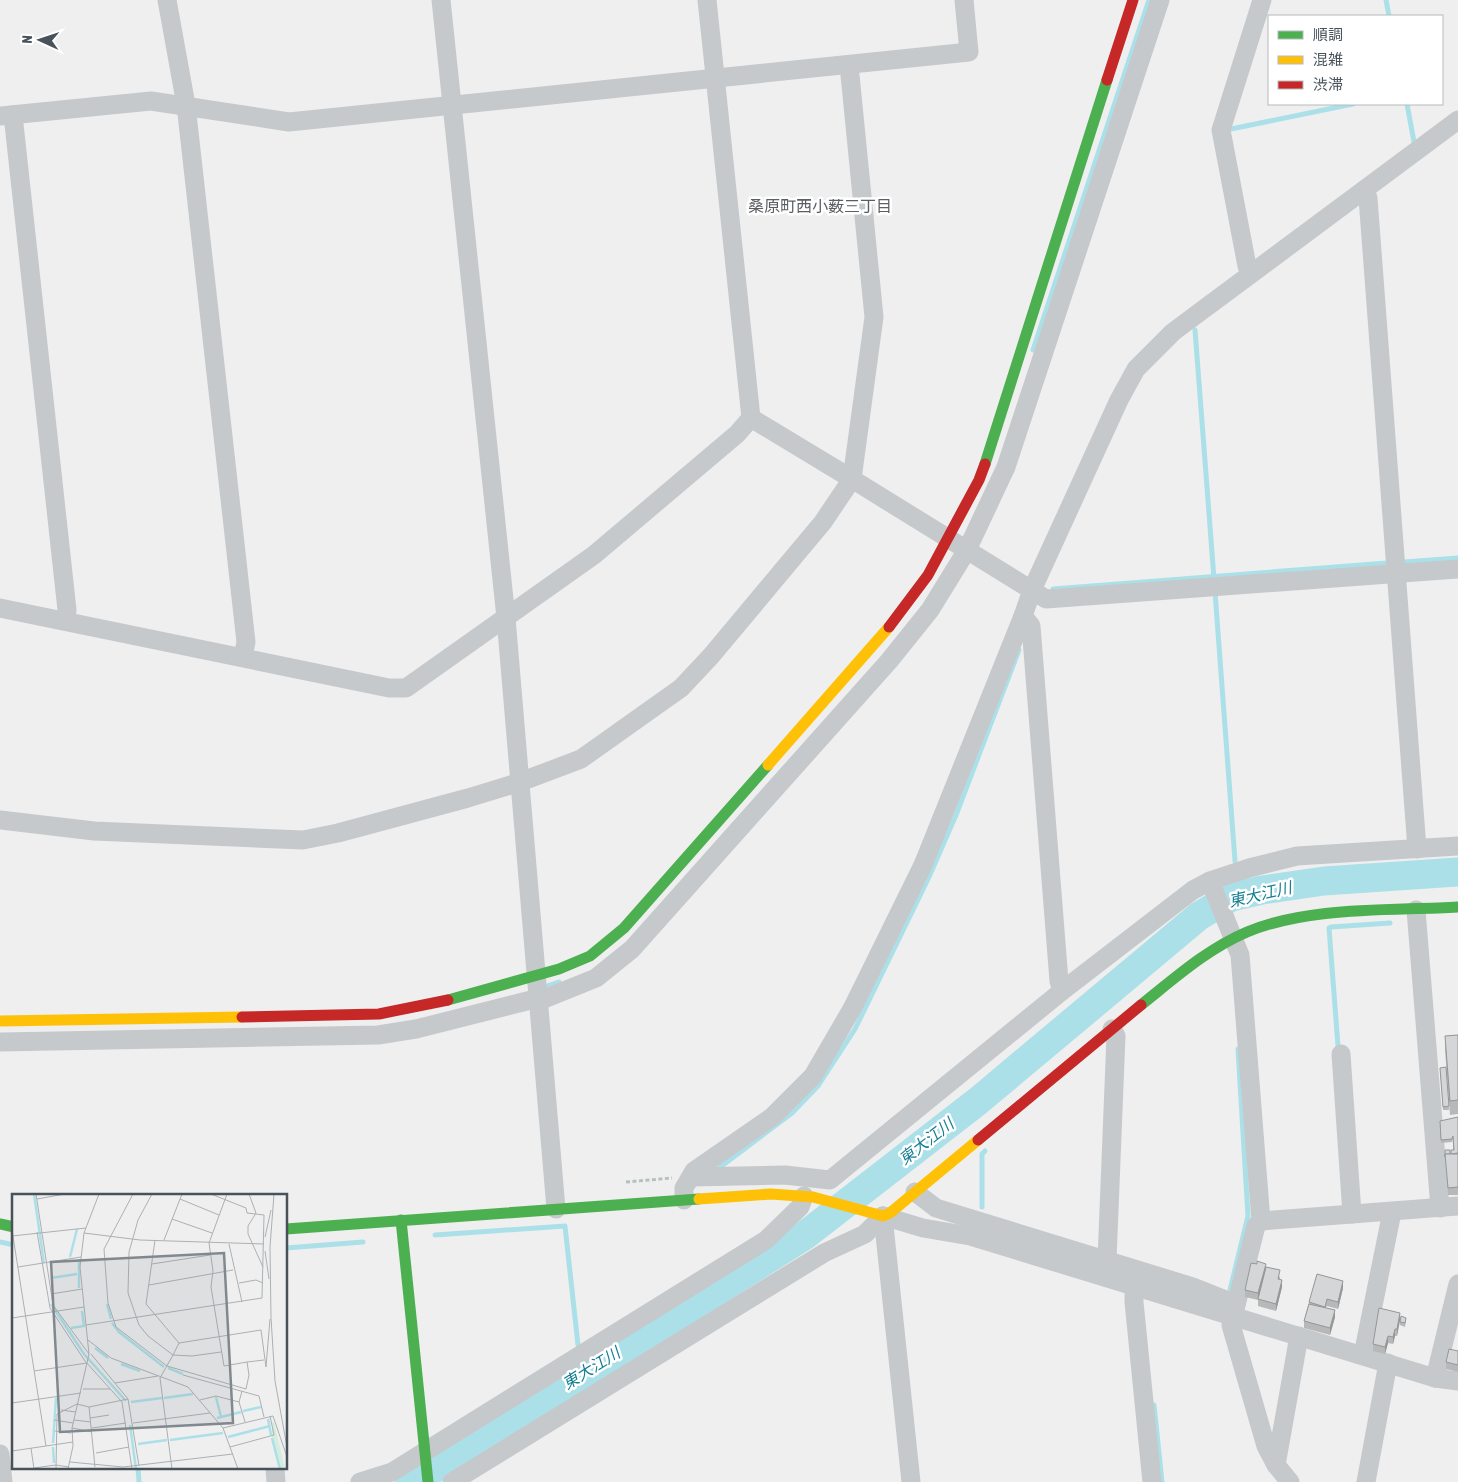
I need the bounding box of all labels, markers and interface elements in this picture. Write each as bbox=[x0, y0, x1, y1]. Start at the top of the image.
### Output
north arrow bbox=[15, 15, 65, 65]
legend bbox=[1268, 15, 1443, 105]
text: 順調 bbox=[1313, 26, 1343, 43]
text: N bbox=[19, 35, 35, 44]
text: 混雑 bbox=[1313, 51, 1343, 68]
text: 渋滞 bbox=[1313, 76, 1343, 93]
district label: 桑原町西小薮三丁目 bbox=[748, 197, 892, 215]
water label: 東大江川 bbox=[1227, 878, 1295, 910]
water label: 東大江川 bbox=[895, 1113, 958, 1168]
inset map bbox=[12, 1194, 288, 1470]
water label: 東大江川 bbox=[559, 1342, 625, 1393]

